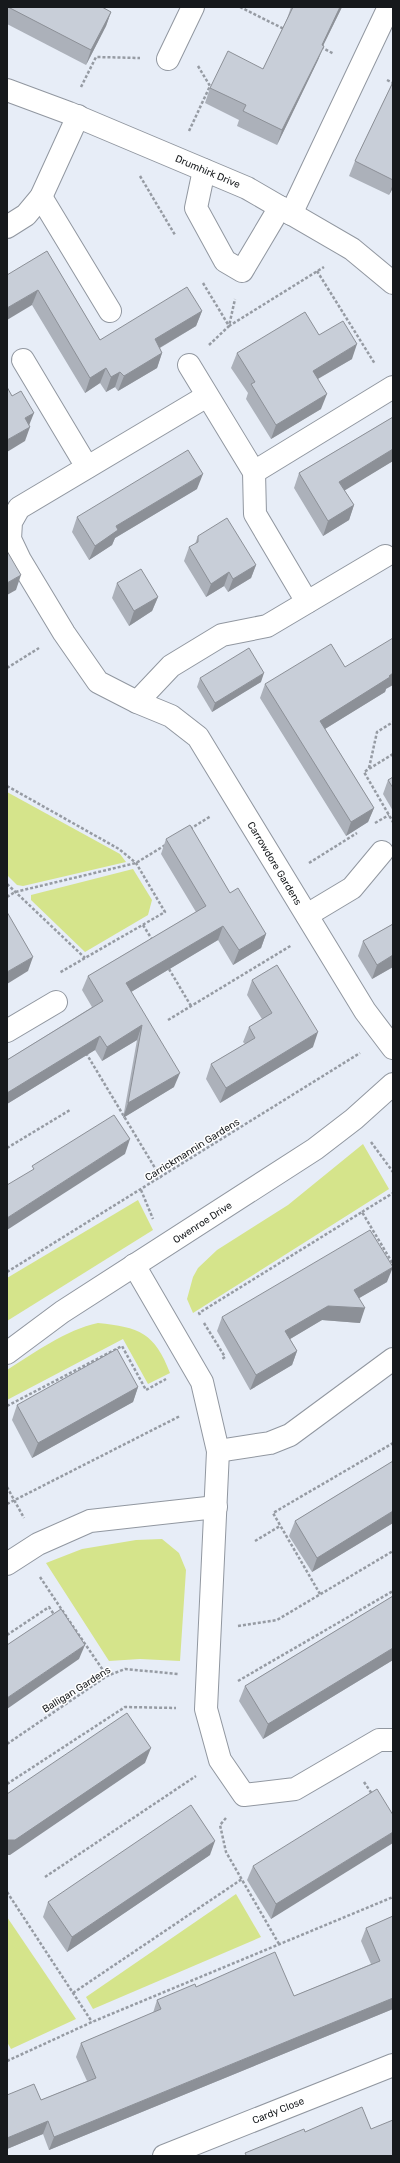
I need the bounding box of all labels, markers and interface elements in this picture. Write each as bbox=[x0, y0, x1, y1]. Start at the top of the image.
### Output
street label: Drumhirk Drive bbox=[173, 153, 242, 191]
street label: Carrowdore Gardens bbox=[244, 820, 304, 907]
street label: Carrickmannin Gardens bbox=[143, 1116, 242, 1184]
street label: Owenroe Drive bbox=[171, 1199, 235, 1246]
street label: Balligan Gardens bbox=[40, 1664, 113, 1716]
street label: Cardy Close bbox=[251, 2095, 307, 2127]

